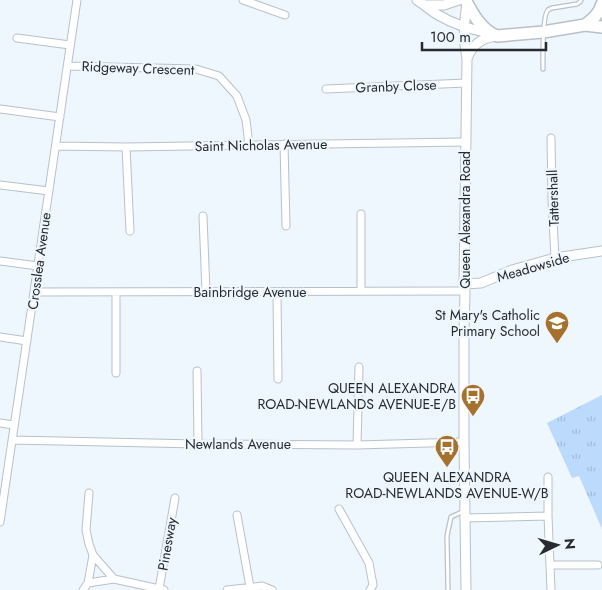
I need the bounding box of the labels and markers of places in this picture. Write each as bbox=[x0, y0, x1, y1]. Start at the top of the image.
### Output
place label: St Mary's Catholic Primary School bbox=[435, 305, 540, 341]
school or university icon: St Mary's Catholic Primary School bbox=[544, 310, 570, 344]
place label: QUEEN ALEXANDRA ROAD-NEWLANDS AVENUE-E/B bbox=[257, 378, 457, 414]
bus stop icon: QUEEN ALEXANDRA ROAD-NEWLANDS AVENUE-E/B bbox=[460, 383, 486, 417]
bus stop icon: QUEEN ALEXANDRA ROAD-NEWLANDS AVENUE-W/B bbox=[434, 434, 460, 468]
place label: QUEEN ALEXANDRA ROAD-NEWLANDS AVENUE-W/B bbox=[345, 467, 549, 503]

